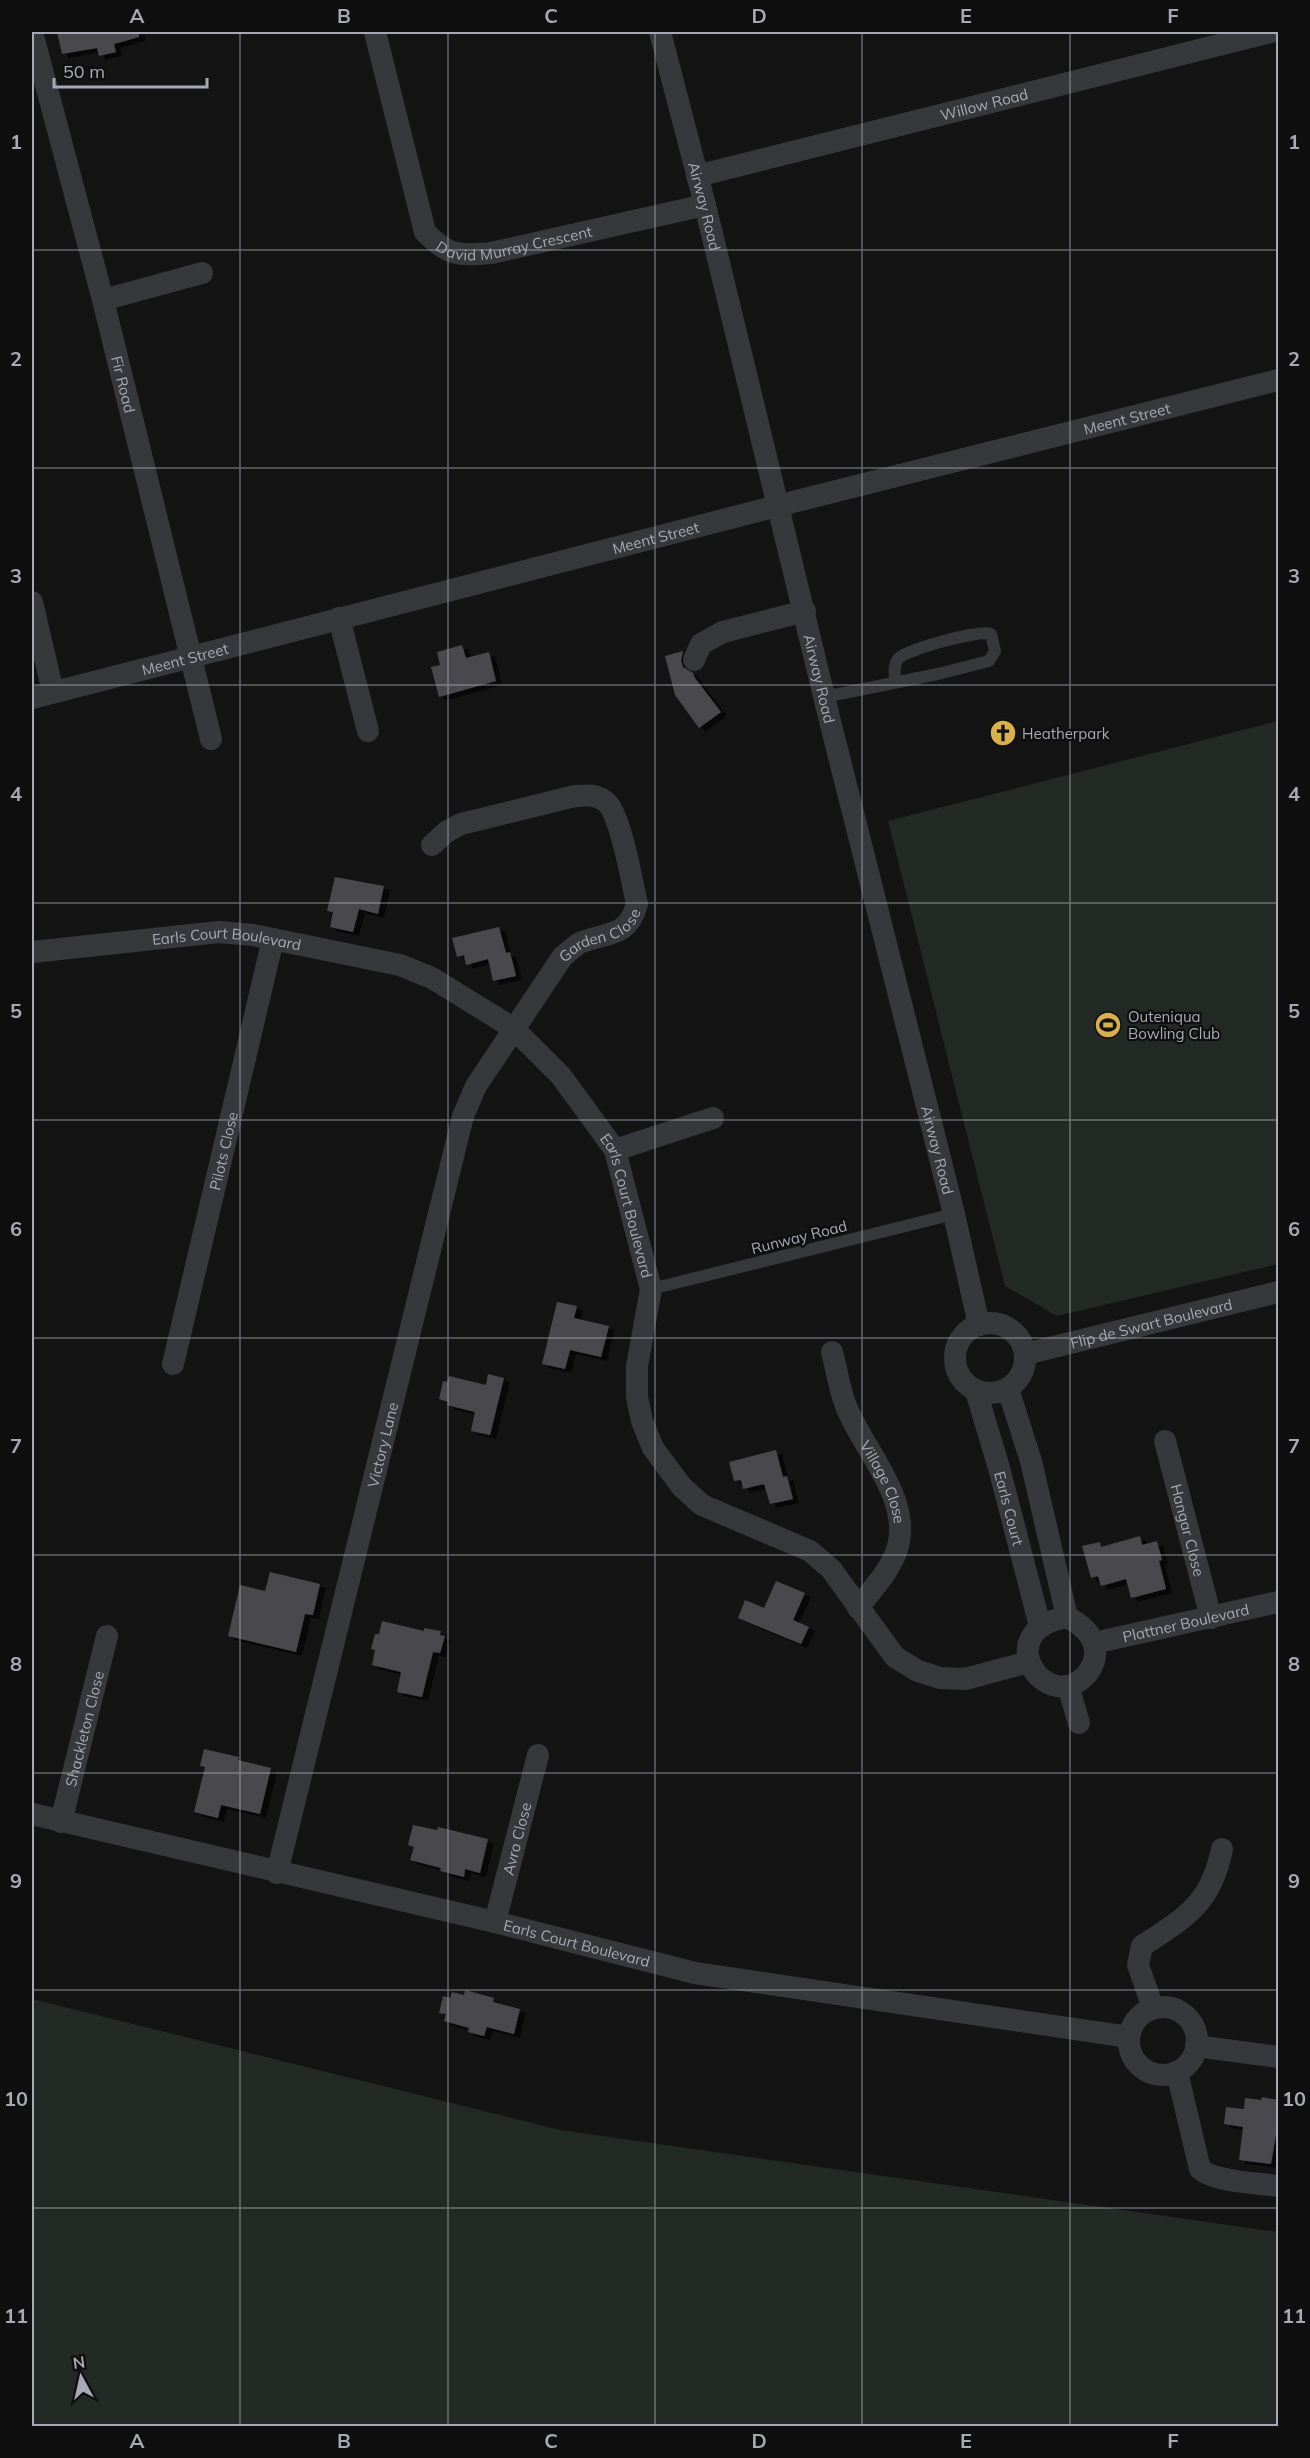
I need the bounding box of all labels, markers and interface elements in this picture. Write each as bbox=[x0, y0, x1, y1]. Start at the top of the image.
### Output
text: A bbox=[130, 3, 145, 28]
text: B bbox=[337, 3, 351, 28]
text: C bbox=[544, 3, 558, 28]
text: D bbox=[751, 3, 767, 28]
text: E bbox=[960, 3, 972, 28]
text: F bbox=[1167, 3, 1179, 28]
scale bar bbox=[54, 51, 207, 89]
text: 50 m bbox=[63, 60, 105, 83]
street label: Willow Road bbox=[938, 84, 1030, 124]
text: 1 bbox=[10, 129, 22, 154]
text: 1 bbox=[1288, 129, 1300, 154]
street label: Airway Road bbox=[685, 160, 725, 253]
street label: David Murray Crescent bbox=[433, 221, 594, 264]
text: 2 bbox=[10, 346, 22, 371]
text: 2 bbox=[1288, 346, 1300, 371]
street label: Fir Road bbox=[108, 354, 140, 415]
street label: Meent Street bbox=[1081, 398, 1172, 438]
street label: Meent Street bbox=[610, 517, 701, 558]
text: 3 bbox=[10, 563, 22, 588]
text: 3 bbox=[1288, 563, 1300, 588]
street label: Airway Road bbox=[800, 632, 840, 725]
street label: Meent Street bbox=[140, 638, 230, 679]
church icon: Heatherpark bbox=[988, 718, 1018, 748]
place label: Heatherpark bbox=[1022, 724, 1110, 743]
text: 4 bbox=[10, 781, 22, 806]
text: 4 bbox=[1288, 781, 1300, 806]
street label: Garden Close bbox=[555, 905, 644, 966]
street label: Earls Court Boulevard bbox=[151, 922, 303, 954]
text: 5 bbox=[10, 998, 22, 1023]
text: 5 bbox=[1288, 998, 1300, 1023]
place label: Outeniqua Bowling Club bbox=[1128, 1007, 1220, 1043]
sports icon: Outeniqua Bowling Club bbox=[1093, 1010, 1123, 1040]
street label: Airway Road bbox=[918, 1103, 958, 1196]
street label: Pilots Close bbox=[205, 1110, 242, 1192]
street label: Earls Court Boulevard bbox=[596, 1129, 657, 1280]
text: 6 bbox=[10, 1216, 22, 1241]
street label: Runway Road bbox=[749, 1216, 849, 1258]
text: 6 bbox=[1288, 1216, 1300, 1241]
street label: Flip de Swart Boulevard bbox=[1068, 1294, 1234, 1352]
street label: Victory Lane bbox=[363, 1400, 402, 1489]
text: 7 bbox=[10, 1433, 22, 1458]
text: 7 bbox=[1288, 1433, 1300, 1458]
street label: Village Close bbox=[856, 1437, 909, 1524]
street label: Earls Court bbox=[991, 1469, 1028, 1548]
street label: Hangar Close bbox=[1167, 1482, 1209, 1578]
street label: Plattner Boulevard bbox=[1121, 1599, 1251, 1646]
text: 8 bbox=[10, 1651, 22, 1676]
text: 8 bbox=[1288, 1651, 1300, 1676]
street label: Shackleton Close bbox=[61, 1669, 108, 1789]
street label: Avro Close bbox=[498, 1800, 535, 1877]
text: 9 bbox=[10, 1868, 22, 1893]
text: 9 bbox=[1288, 1868, 1300, 1893]
street label: Earls Court Boulevard bbox=[502, 1915, 652, 1971]
text: 10 bbox=[4, 2086, 28, 2111]
text: 10 bbox=[1282, 2086, 1306, 2111]
text: 11 bbox=[4, 2303, 28, 2328]
text: 11 bbox=[1282, 2303, 1306, 2328]
north arrow bbox=[51, 2347, 111, 2407]
text: N bbox=[72, 2351, 86, 2373]
text: A bbox=[130, 2428, 145, 2453]
text: B bbox=[337, 2428, 351, 2453]
text: C bbox=[544, 2428, 558, 2453]
text: D bbox=[751, 2428, 767, 2453]
text: E bbox=[960, 2428, 972, 2453]
text: F bbox=[1167, 2428, 1179, 2453]

